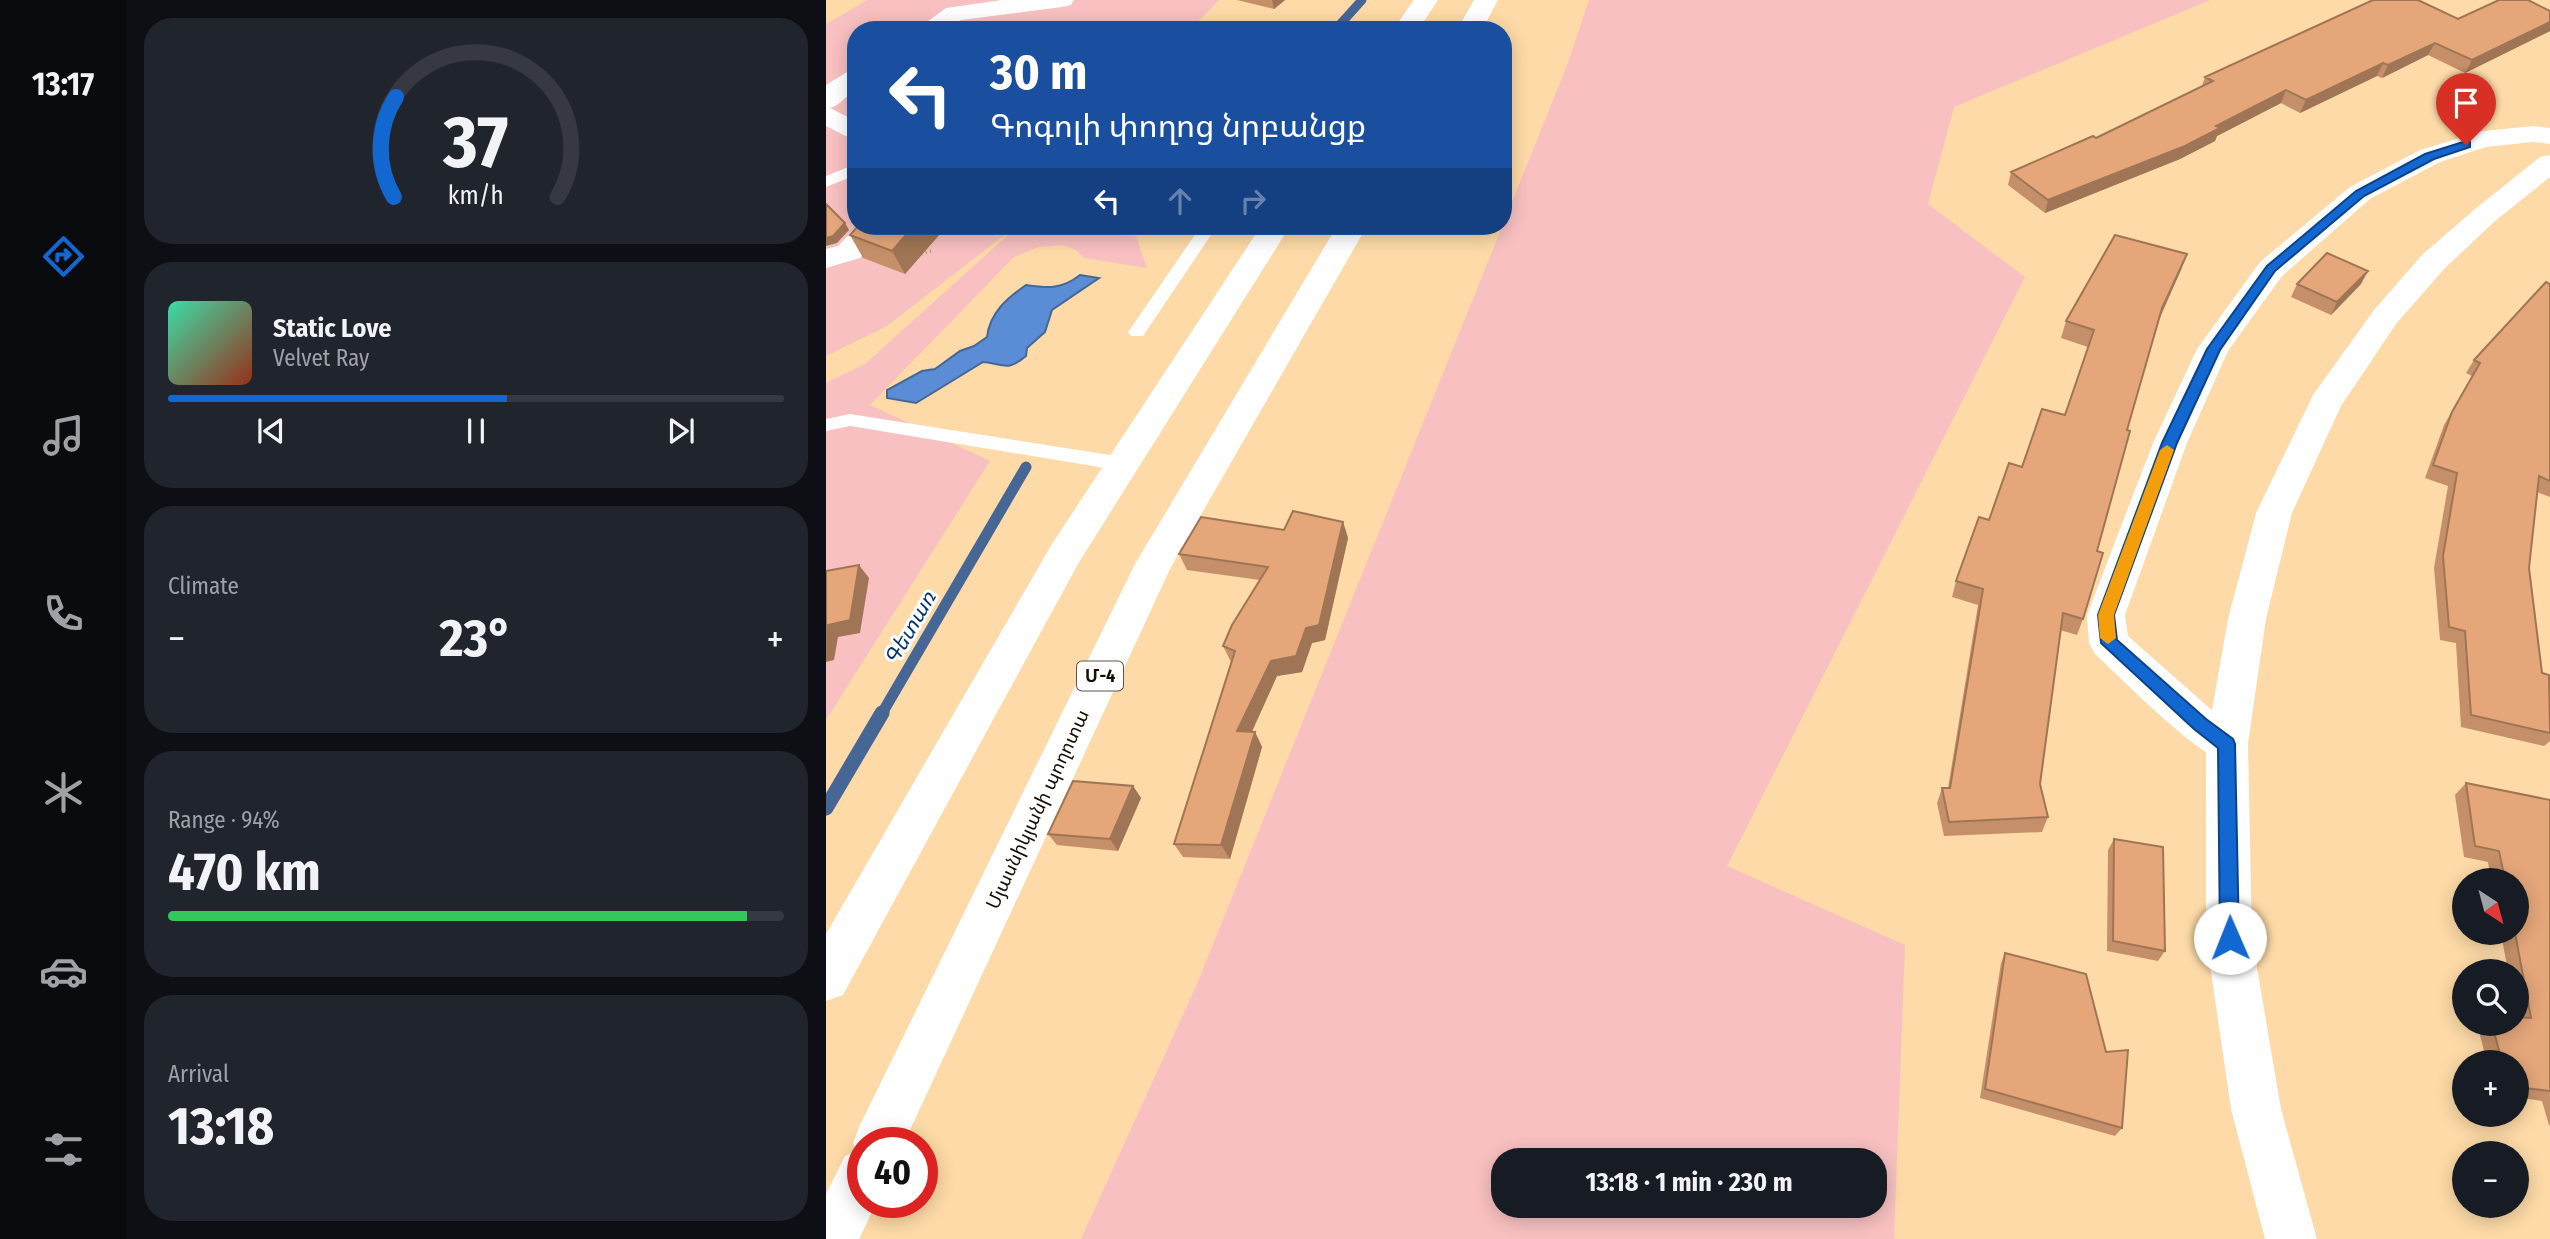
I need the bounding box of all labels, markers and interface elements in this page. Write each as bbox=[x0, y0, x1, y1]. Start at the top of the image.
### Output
text: 30 m bbox=[990, 43, 1088, 102]
icon: left bbox=[875, 49, 966, 140]
text: 13:17 bbox=[32, 65, 94, 103]
pin bbox=[2436, 73, 2496, 145]
icon: arrive bbox=[2447, 84, 2485, 122]
text: 37 bbox=[442, 99, 509, 186]
text: Գոգոլի փողոց նրբանցք bbox=[990, 107, 1366, 145]
text: km/h bbox=[448, 181, 504, 211]
icon: left bbox=[1088, 182, 1126, 220]
icon: ahead bbox=[1161, 182, 1199, 220]
icon: right bbox=[1234, 182, 1272, 220]
icon: directions bbox=[39, 232, 88, 281]
text: Static Love bbox=[273, 313, 391, 344]
text: Velvet Ray bbox=[273, 344, 369, 372]
icon: music bbox=[39, 411, 88, 460]
icon: previous bbox=[252, 412, 290, 450]
icon: pause bbox=[457, 412, 495, 450]
icon: next bbox=[662, 412, 700, 450]
text: Climate bbox=[168, 572, 239, 600]
water label: Գետառ bbox=[879, 586, 942, 669]
icon: phone bbox=[39, 589, 88, 638]
text: 23° bbox=[439, 607, 512, 670]
text: − bbox=[168, 616, 185, 662]
text: + bbox=[767, 616, 784, 662]
road number: Մ-4 bbox=[1077, 662, 1123, 690]
street label: Մյասնիկյանի պողոտա bbox=[981, 706, 1094, 913]
icon: climate bbox=[39, 768, 88, 817]
text: Range · 94% bbox=[168, 806, 280, 834]
text: 470 km bbox=[168, 841, 321, 904]
north arrow bbox=[2452, 868, 2529, 945]
map controls bbox=[2452, 868, 2529, 1218]
position arrow bbox=[2193, 901, 2267, 975]
icon: car bbox=[39, 947, 88, 996]
button: search bbox=[2452, 959, 2529, 1036]
button: + bbox=[2452, 1050, 2529, 1127]
text: Arrival bbox=[168, 1060, 229, 1088]
text: 13:18 bbox=[168, 1095, 274, 1158]
icon: filters bbox=[39, 1125, 88, 1174]
speed limit sign: 40 bbox=[847, 1127, 938, 1218]
button: − bbox=[2452, 1141, 2529, 1218]
text: 13:18 · 1 min · 230 m bbox=[1585, 1167, 1793, 1198]

